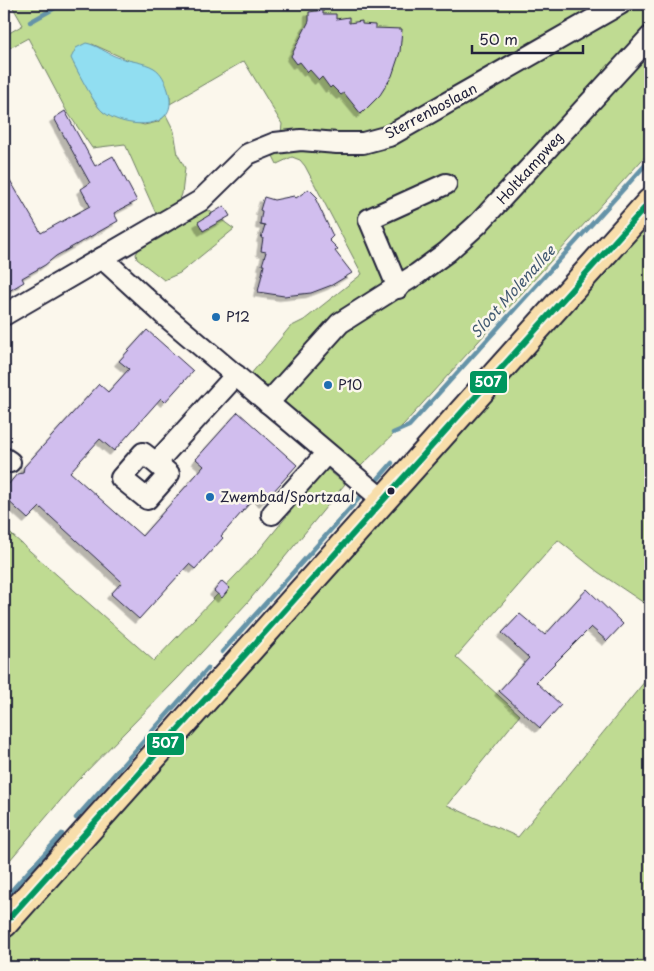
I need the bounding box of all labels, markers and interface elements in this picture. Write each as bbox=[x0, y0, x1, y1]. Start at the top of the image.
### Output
scale bar bbox=[472, 22, 583, 54]
text: 50 m bbox=[479, 27, 518, 50]
street label: Sterrenboslaan bbox=[381, 77, 481, 144]
street label: Holtkampweg bbox=[491, 127, 568, 209]
water label: Sloot Molenallee bbox=[464, 239, 561, 342]
place label: P12 bbox=[226, 306, 250, 327]
marker: P12 bbox=[210, 311, 222, 323]
line badge: 507 bbox=[469, 370, 508, 394]
text: 507 bbox=[474, 371, 503, 392]
place label: P10 bbox=[338, 374, 362, 395]
marker: P10 bbox=[322, 379, 334, 391]
place label: Zwembad/Sportzaal bbox=[220, 486, 354, 507]
unlabelled marker bbox=[386, 486, 396, 496]
marker: Zwembad/Sportzaal bbox=[204, 491, 216, 503]
line badge: 507 bbox=[146, 732, 185, 756]
text: 507 bbox=[151, 732, 180, 753]

